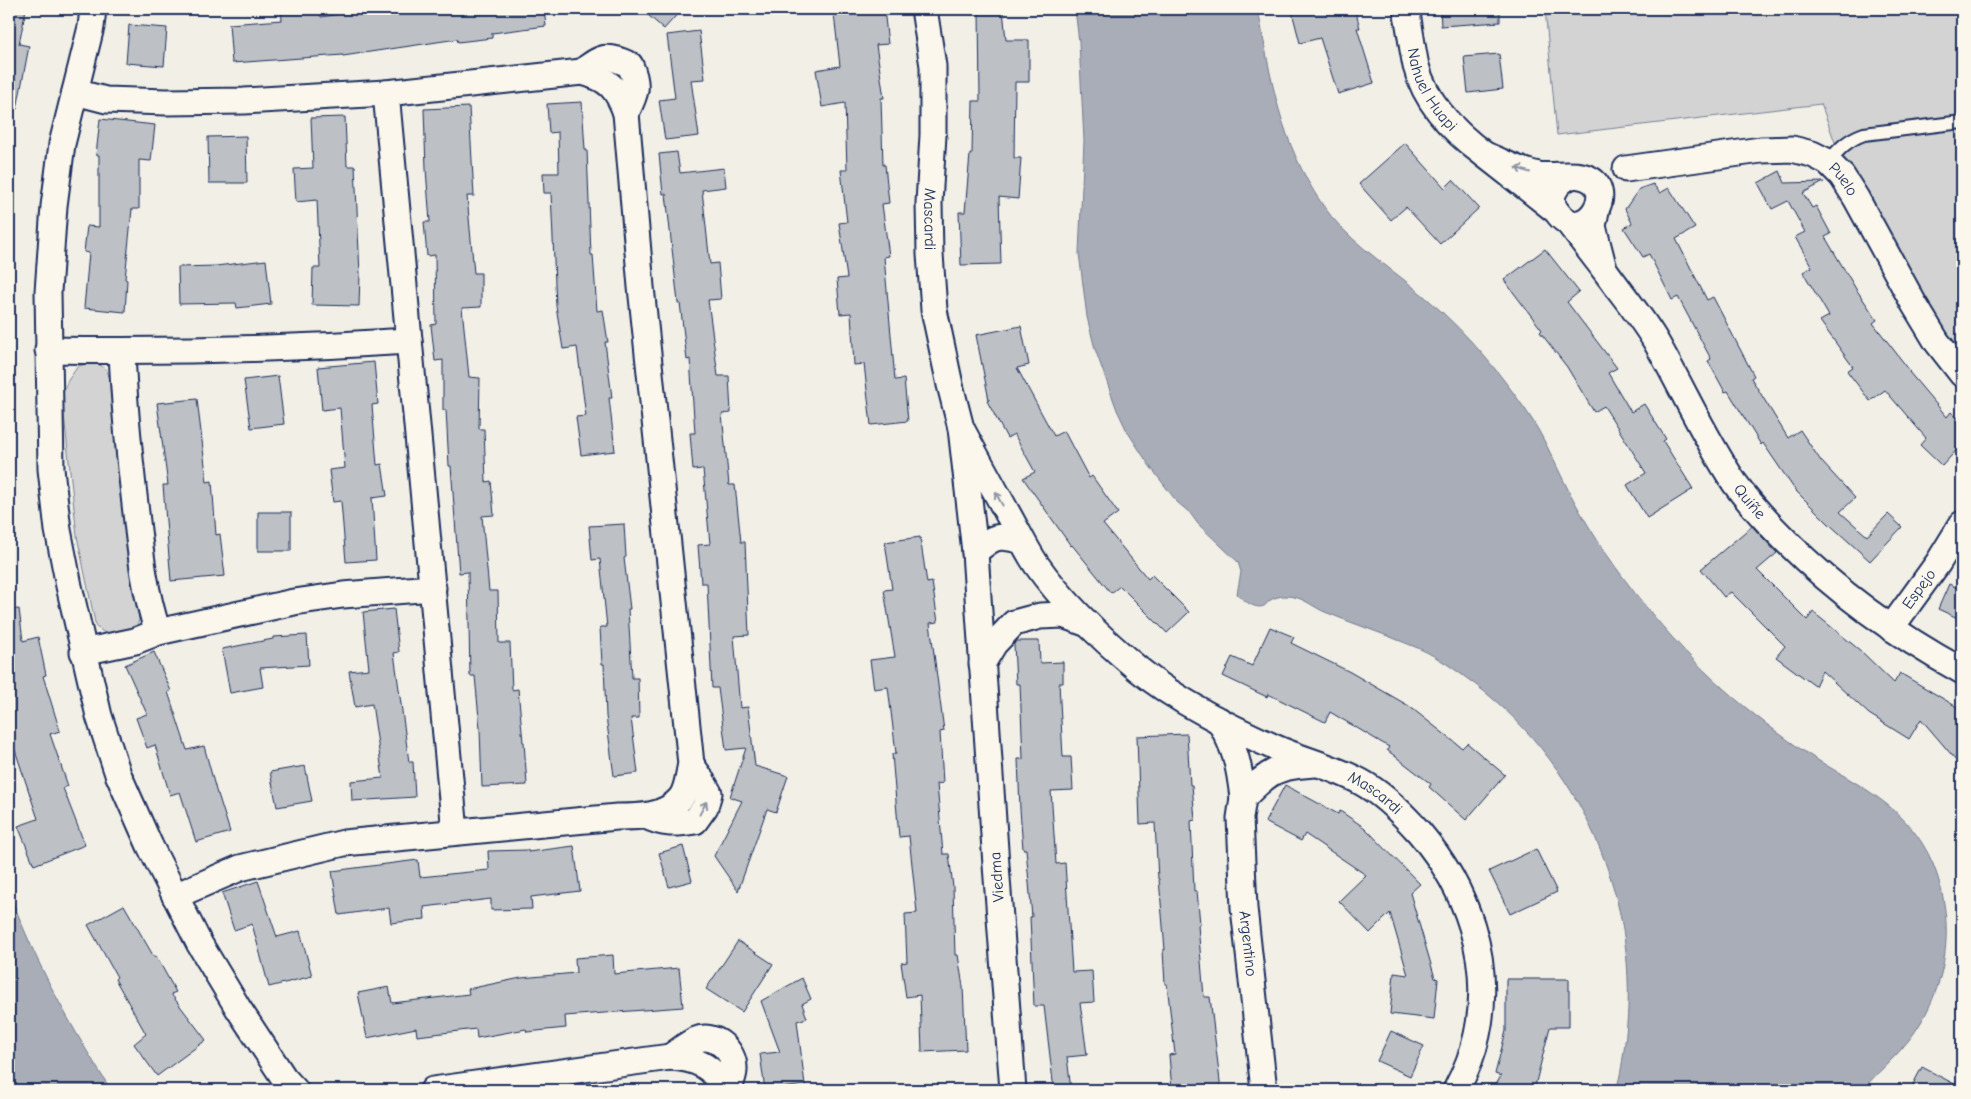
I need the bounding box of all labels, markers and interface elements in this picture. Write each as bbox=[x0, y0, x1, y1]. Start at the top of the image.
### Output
street label: Nahuel Huapi bbox=[1404, 47, 1461, 135]
street label: Puelo bbox=[1825, 159, 1861, 199]
one-way arrow bbox=[1516, 165, 1531, 174]
street label: Mascardi bbox=[920, 188, 939, 250]
street label: Quiñe bbox=[1730, 481, 1769, 523]
one-way arrow bbox=[994, 492, 1004, 506]
street label: Espejo bbox=[1899, 566, 1940, 613]
street label: Mascardi bbox=[1345, 768, 1406, 818]
one-way arrow bbox=[699, 801, 708, 816]
street label: Viedma bbox=[986, 851, 1008, 903]
street label: Argentino bbox=[1235, 910, 1260, 977]

